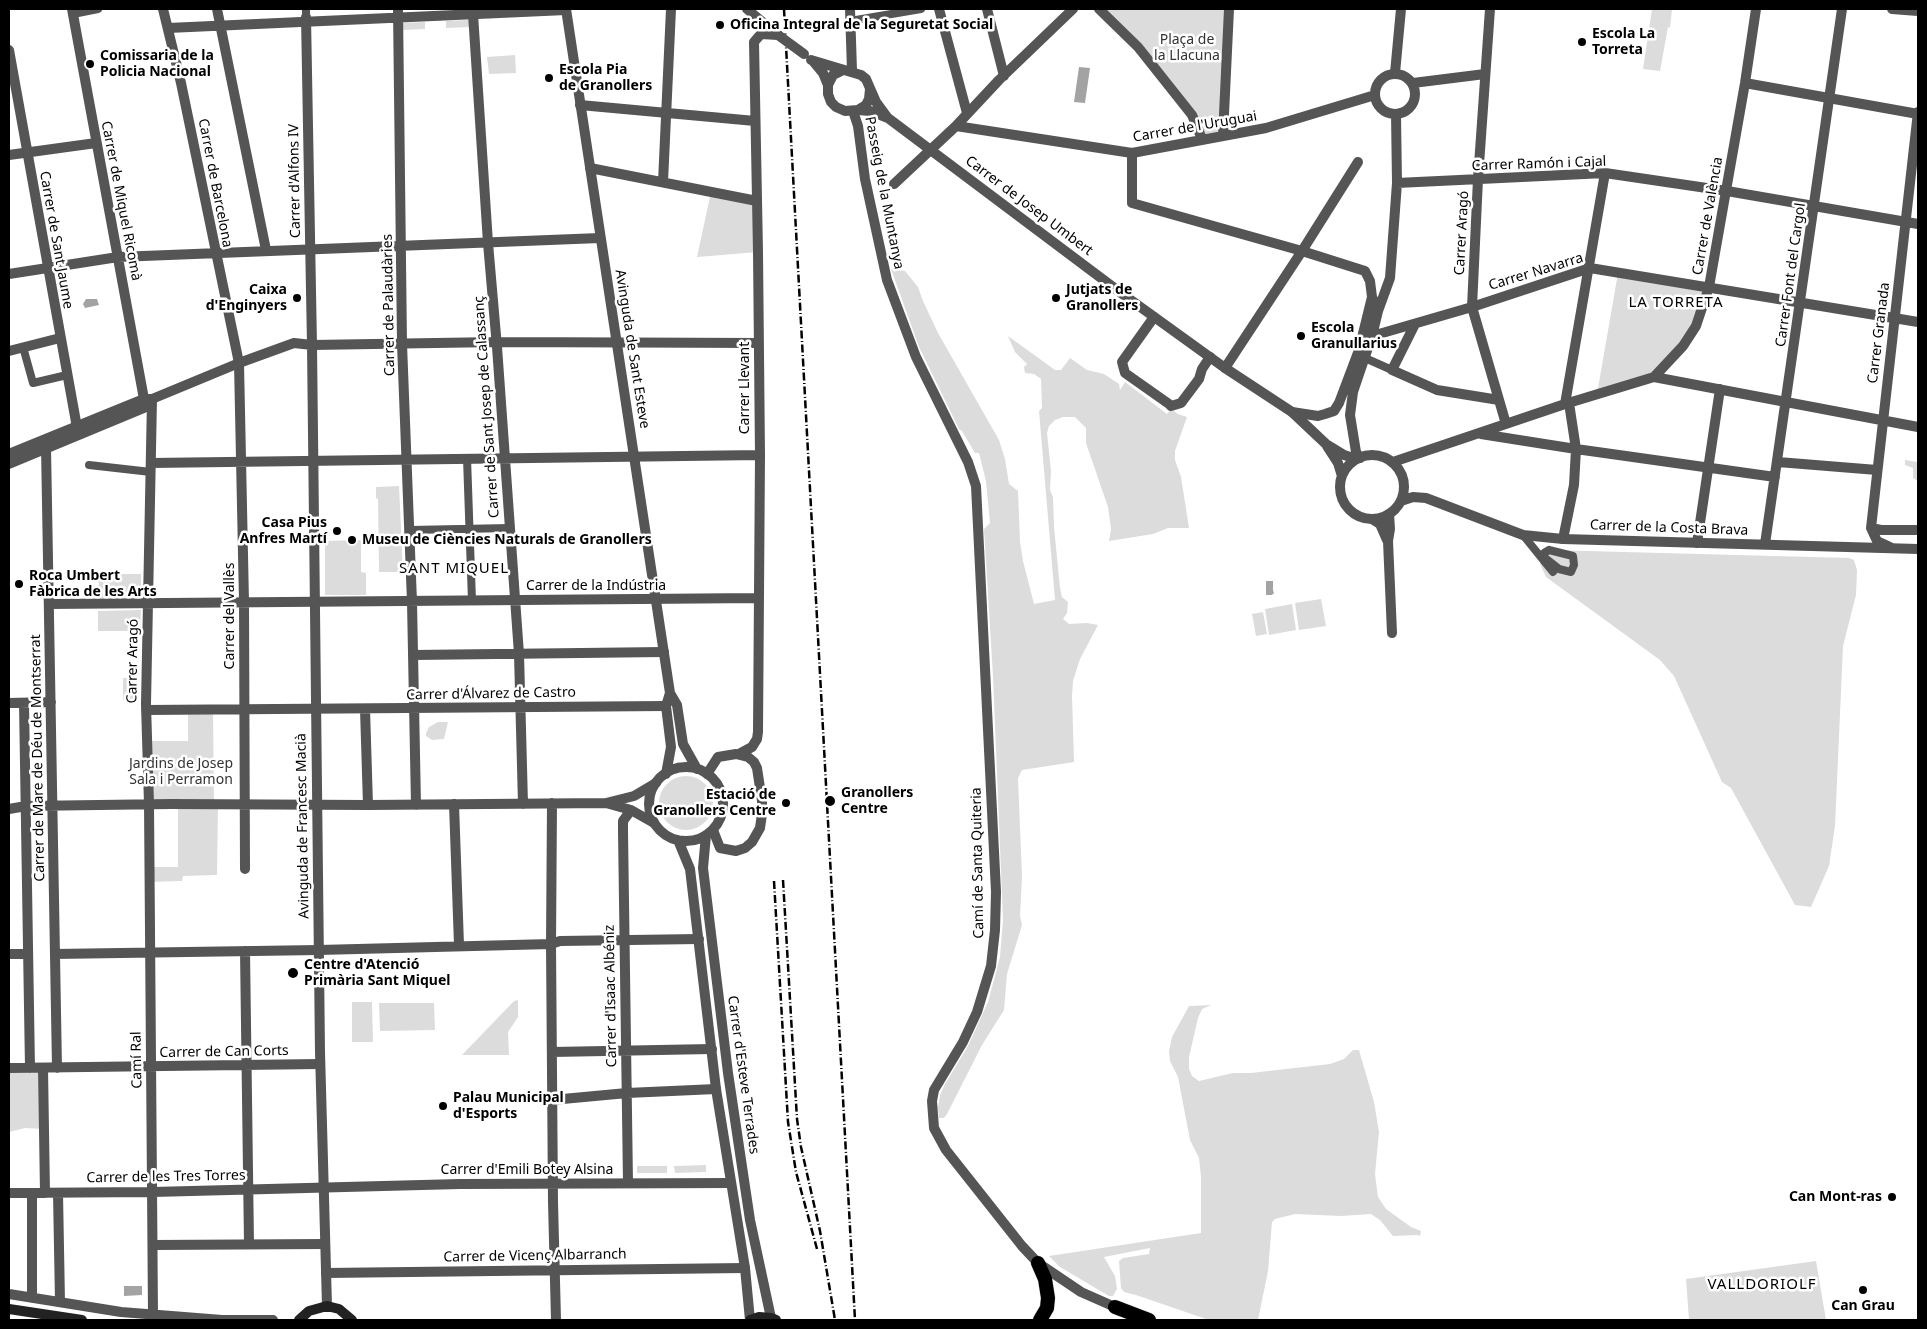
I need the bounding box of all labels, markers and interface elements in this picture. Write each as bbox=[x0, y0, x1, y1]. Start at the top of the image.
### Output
place label: Oficina Integral de la Seguretat Social bbox=[730, 17, 993, 33]
marker: Oficina Integral de la Seguretat Social bbox=[714, 19, 726, 31]
place label: Escola La Torreta bbox=[1592, 26, 1655, 58]
park label: Plaça de la Llacuna bbox=[1154, 32, 1220, 64]
marker: Escola La Torreta bbox=[1576, 36, 1588, 48]
place label: Comissaria de la Policia Nacional bbox=[100, 48, 214, 80]
marker: Comissaria de la Policia Nacional bbox=[84, 58, 96, 70]
place label: Escola Pia de Granollers bbox=[559, 62, 652, 94]
marker: Escola Pia de Granollers bbox=[543, 72, 555, 84]
street label: Carrer de l'Uruguai bbox=[1132, 108, 1258, 146]
street label: Passeig de la Muntanya bbox=[861, 115, 907, 271]
street label: Carrer de Barcelona bbox=[194, 117, 236, 249]
street label: Carrer de Miquel Ricomà bbox=[97, 120, 145, 282]
street label: Carrer d'Alfons IV bbox=[286, 124, 304, 238]
street label: Carrer de Josep Umbert bbox=[962, 153, 1096, 259]
street label: Carrer Ramón i Cajal bbox=[1471, 153, 1607, 175]
street label: Carrer de València bbox=[1689, 156, 1727, 276]
street label: Carrer de Sant Jaume bbox=[36, 170, 76, 310]
street label: Carrer Aragó bbox=[1451, 190, 1473, 276]
street label: Carrer Font del Cargol bbox=[1773, 202, 1809, 348]
street label: Carrer de Palaudàries bbox=[379, 234, 399, 376]
street label: Carrer Navarra bbox=[1487, 250, 1585, 294]
street label: Avinguda de Sant Esteve bbox=[611, 268, 653, 430]
street label: Carrer Granada bbox=[1864, 281, 1894, 385]
place label: Caixa d'Enginyers bbox=[206, 282, 287, 314]
place label: Jutjats de Granollers bbox=[1066, 282, 1138, 314]
marker: Caixa d'Enginyers bbox=[291, 292, 303, 304]
marker: Jutjats de Granollers bbox=[1050, 292, 1062, 304]
district label: LA TORRETA bbox=[1627, 294, 1725, 312]
street label: Carrer de Sant Josep de Calassanç bbox=[471, 295, 503, 519]
place label: Escola Granullarius bbox=[1311, 320, 1397, 352]
marker: Escola Granullarius bbox=[1295, 330, 1307, 342]
street label: Carrer Llevant bbox=[737, 342, 753, 434]
place label: Casa Pius Anfres Martí bbox=[240, 515, 327, 548]
street label: Carrer de la Costa Brava bbox=[1589, 517, 1749, 539]
marker: Casa Pius Anfres Martí bbox=[331, 525, 343, 537]
place label: Museu de Ciències Naturals de Granollers bbox=[362, 532, 652, 548]
marker: Museu de Ciències Naturals de Granollers bbox=[346, 534, 358, 546]
district label: SANT MIQUEL bbox=[398, 560, 510, 578]
street label: Carrer del Vallès bbox=[222, 563, 238, 669]
place label: Roca Umbert Fàbrica de les Arts bbox=[29, 568, 157, 600]
marker: Roca Umbert Fàbrica de les Arts bbox=[13, 578, 25, 590]
street label: Carrer de la Indústria bbox=[526, 578, 666, 594]
street label: Carrer Aragó bbox=[124, 619, 142, 703]
street label: Carrer de Mare de Déu de Montserrat bbox=[27, 634, 49, 882]
street label: Carrer d'Álvarez de Castro bbox=[406, 684, 576, 704]
street label: Avinguda de Francesc Macià bbox=[293, 733, 313, 919]
park label: Jardins de Josep Sala i Perramon bbox=[129, 756, 233, 789]
place label: Granollers Centre bbox=[841, 785, 913, 818]
place label: Estació de Granollers Centre bbox=[653, 787, 776, 820]
street label: Camí de Santa Quiteria bbox=[968, 787, 988, 939]
marker: Granollers Centre bbox=[823, 794, 837, 808]
marker: Estació de Granollers Centre bbox=[780, 797, 792, 809]
street label: Carrer d'Isaac Albéniz bbox=[601, 925, 621, 1067]
place label: Centre d'Atenció Primària Sant Miquel bbox=[304, 957, 450, 990]
marker: Centre d'Atenció Primària Sant Miquel bbox=[286, 966, 300, 980]
street label: Carrer d'Esteve Terrades bbox=[724, 995, 762, 1155]
street label: Camí Ral bbox=[128, 1031, 146, 1089]
street label: Carrer de Can Corts bbox=[159, 1042, 289, 1062]
place label: Palau Municipal d'Esports bbox=[453, 1090, 564, 1122]
marker: Palau Municipal d'Esports bbox=[437, 1100, 449, 1112]
street label: Carrer d'Emili Botey Alsina bbox=[441, 1162, 613, 1178]
street label: Carrer de les Tres Torres bbox=[86, 1167, 246, 1187]
place label: Can Mont-ras bbox=[1789, 1189, 1882, 1205]
marker: Can Mont-ras bbox=[1886, 1191, 1898, 1203]
street label: Carrer de Vicenç Albarranch bbox=[443, 1246, 627, 1266]
district label: VALLDORIOLF bbox=[1706, 1276, 1818, 1294]
marker: Can Grau bbox=[1857, 1284, 1869, 1296]
place label: Can Grau bbox=[1831, 1298, 1895, 1314]

